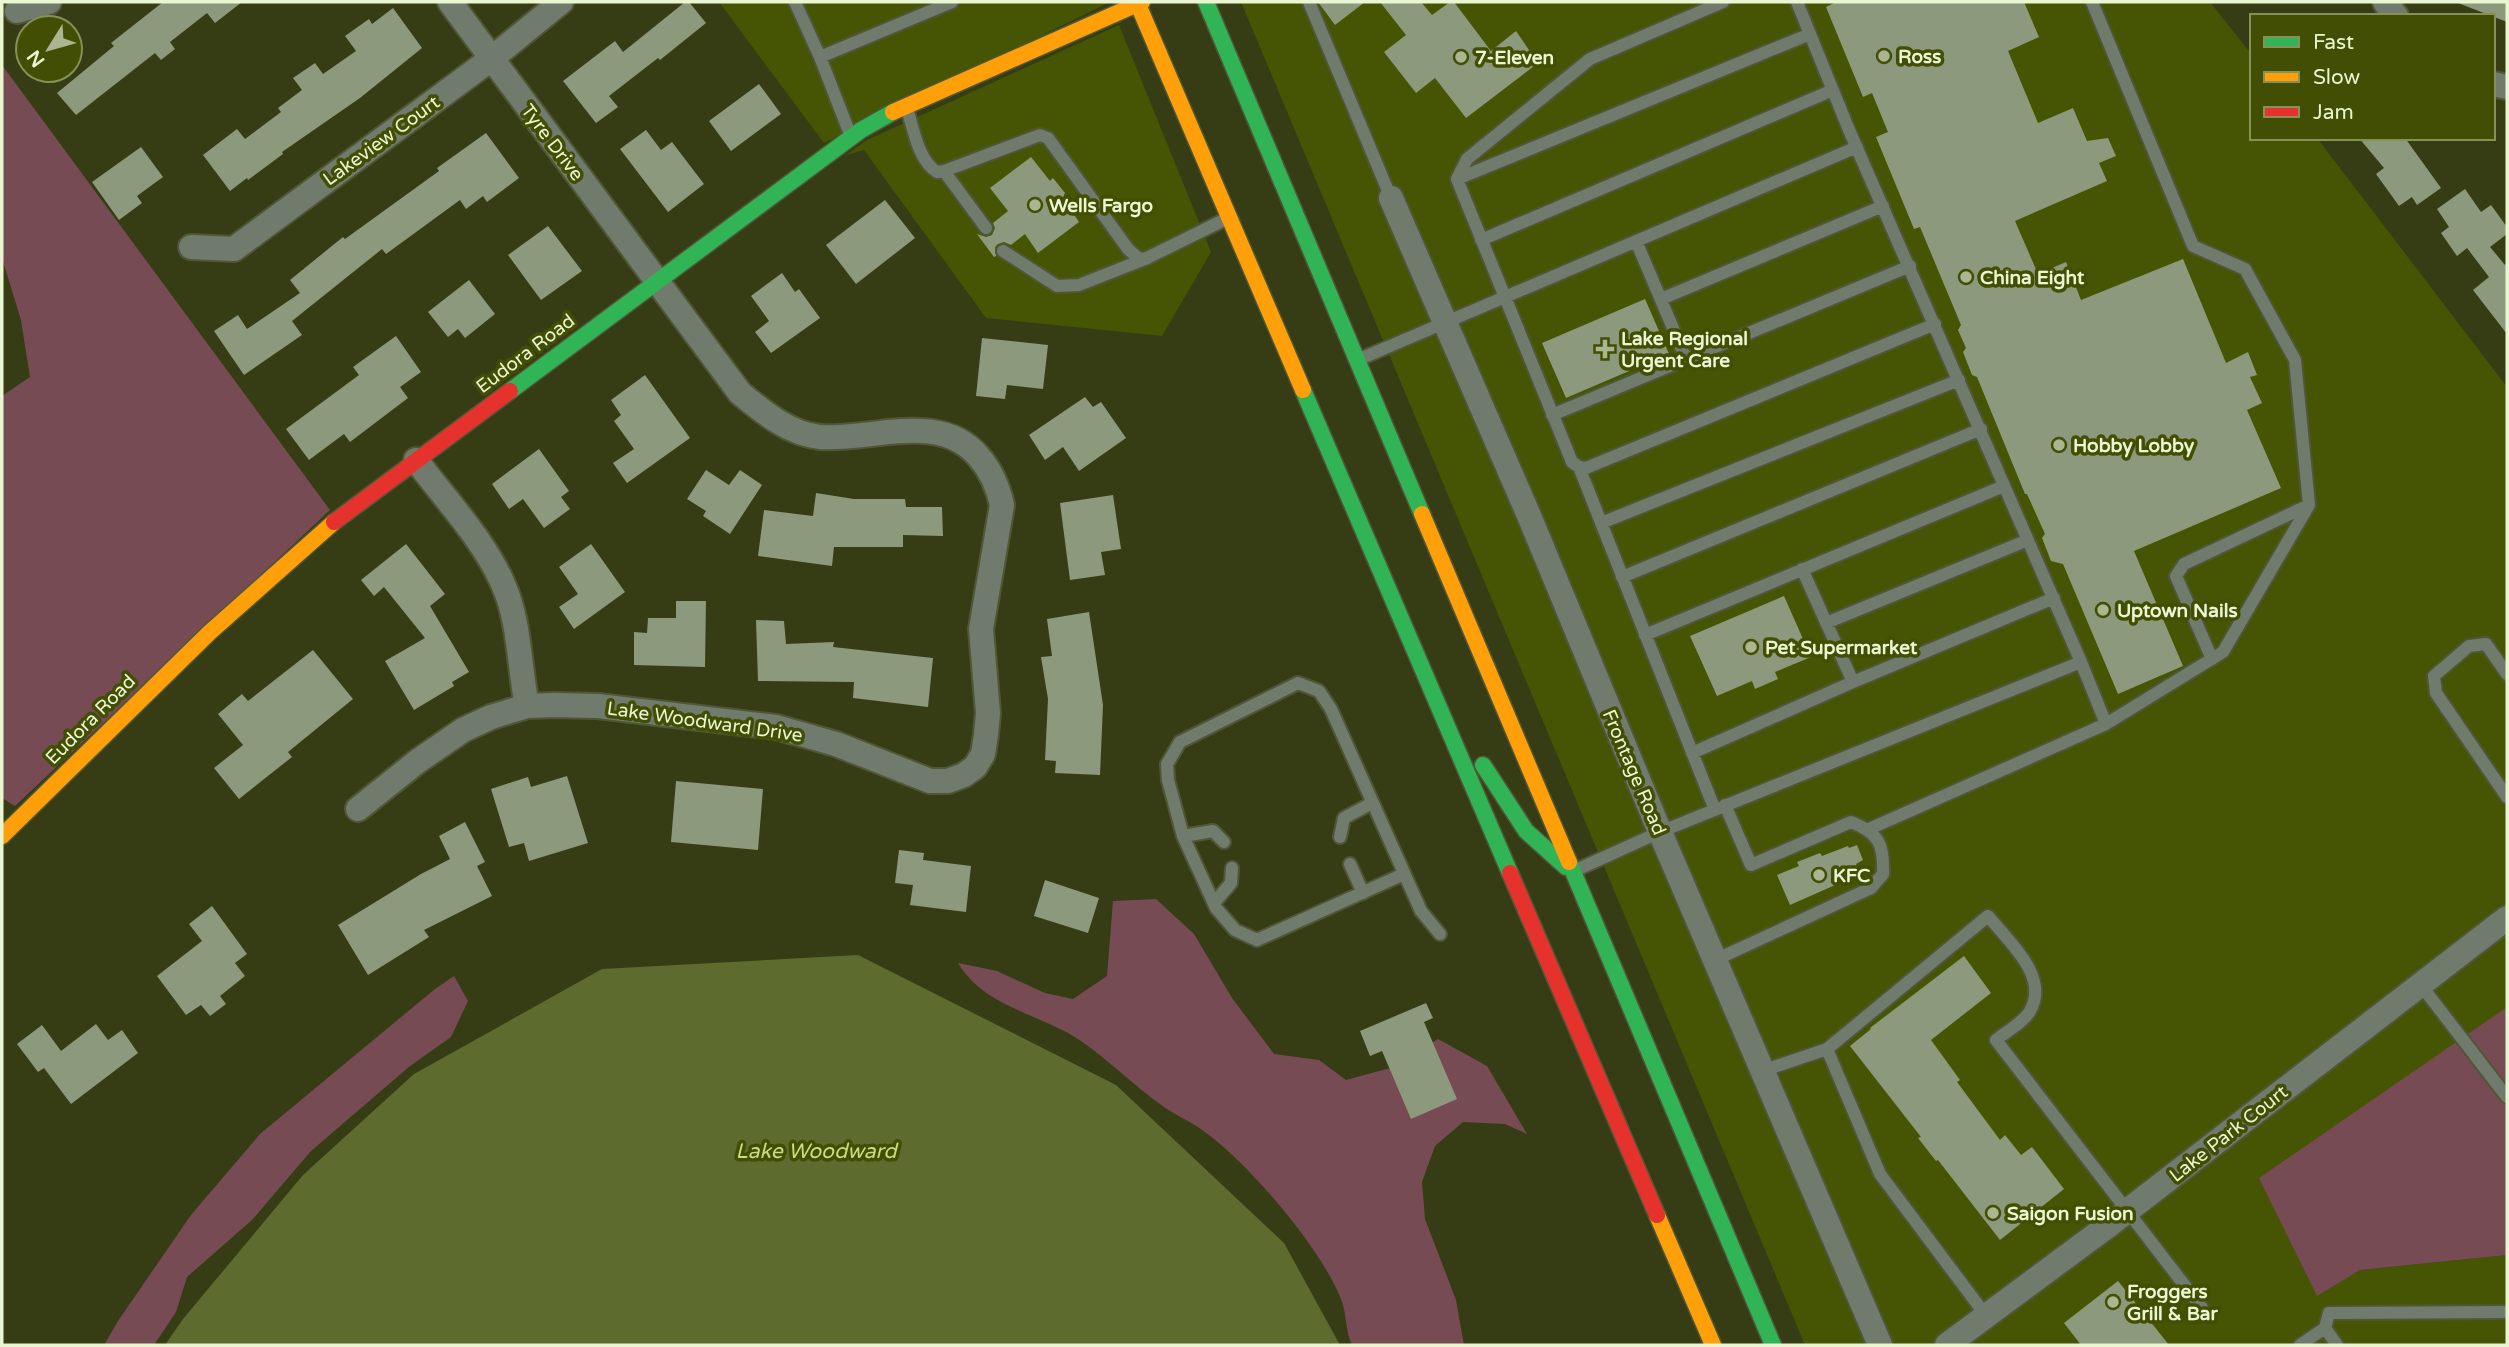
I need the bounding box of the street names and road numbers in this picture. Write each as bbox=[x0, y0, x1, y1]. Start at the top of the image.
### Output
street label: Lakeview Court bbox=[319, 91, 444, 190]
street label: Tyre Drive bbox=[516, 100, 588, 185]
street label: Eudora Road bbox=[472, 310, 579, 398]
street label: Eudora Road bbox=[41, 670, 140, 769]
street label: Lake Woodward Drive bbox=[606, 697, 804, 747]
street label: Frontage Road bbox=[1598, 706, 1670, 838]
street label: Lake Park Court bbox=[2165, 1081, 2292, 1187]

